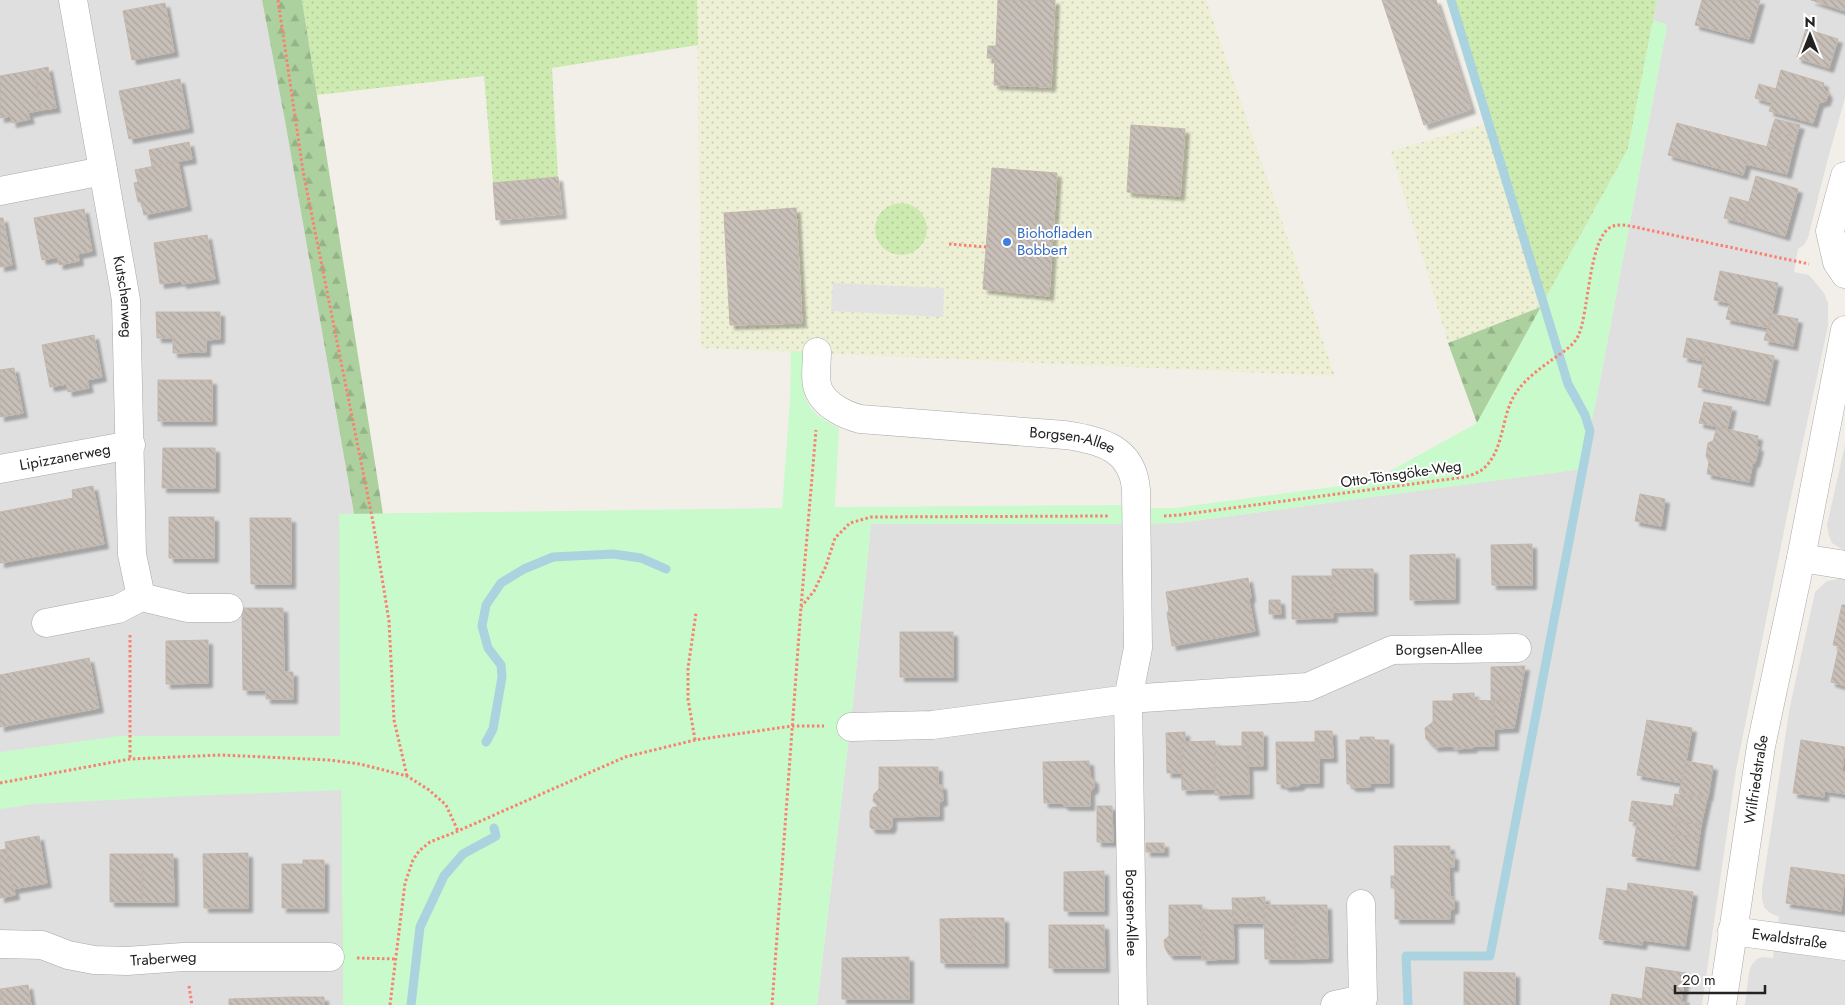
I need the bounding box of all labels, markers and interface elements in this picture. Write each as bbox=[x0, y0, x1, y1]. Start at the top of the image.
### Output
north arrow bbox=[1785, 10, 1835, 60]
text: N bbox=[1804, 12, 1816, 32]
place label: Biohofladen Bobbert bbox=[1017, 222, 1093, 261]
marker: Biohofladen Bobbert bbox=[1001, 236, 1013, 248]
street label: Kutschenweg bbox=[107, 254, 138, 338]
street label: Borgsen-Allee bbox=[1029, 421, 1120, 459]
street label: Lipizzanerweg bbox=[18, 438, 112, 476]
street label: Otto-Tönsgöke-Weg bbox=[1339, 455, 1463, 493]
street label: Borgsen-Allee bbox=[1395, 638, 1483, 661]
street label: Wilfriedstraße bbox=[1738, 733, 1774, 826]
street label: Borgsen-Allee bbox=[1120, 869, 1143, 957]
street label: Ewaldstraße bbox=[1750, 923, 1829, 955]
street label: Traberweg bbox=[130, 946, 197, 972]
scale bar bbox=[1675, 962, 1765, 994]
text: 20 m bbox=[1682, 969, 1716, 991]

